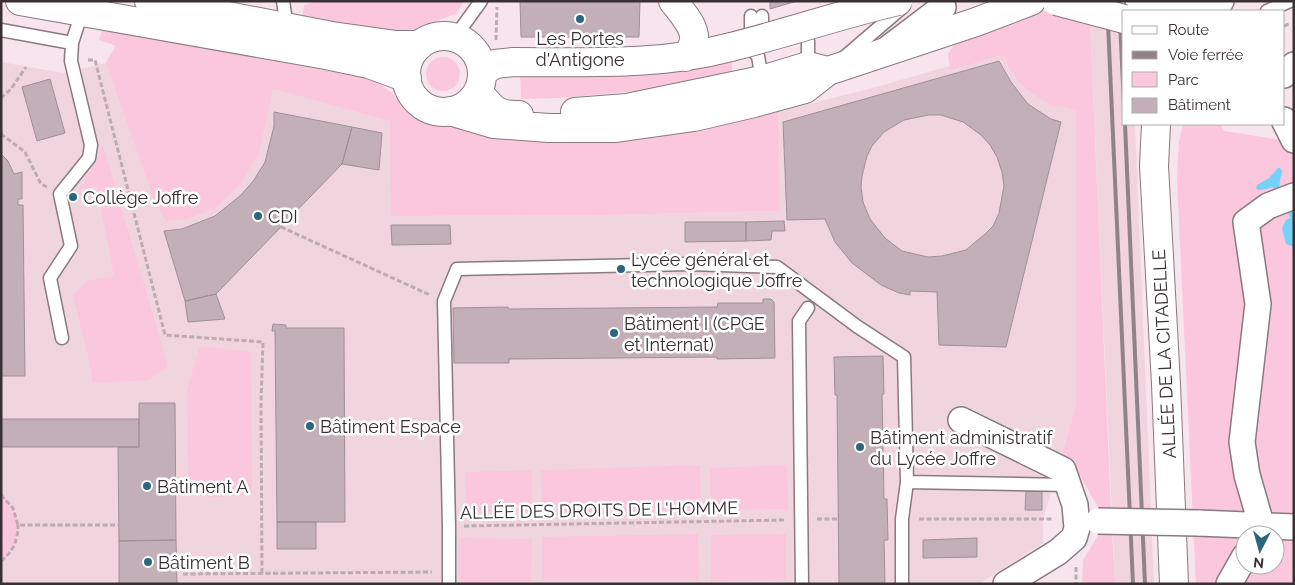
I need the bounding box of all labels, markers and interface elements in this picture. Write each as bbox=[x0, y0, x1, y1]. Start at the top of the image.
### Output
legend bbox=[1122, 10, 1285, 125]
marker: Les Portes d'Antigone bbox=[574, 13, 586, 25]
text: Route bbox=[1168, 21, 1209, 39]
place label: Les Portes d'Antigone bbox=[536, 28, 625, 70]
text: Voie ferrée bbox=[1168, 46, 1244, 64]
text: Parc bbox=[1168, 71, 1199, 89]
text: Bâtiment bbox=[1168, 96, 1231, 114]
place label: Collège Joffre bbox=[83, 187, 199, 208]
marker: Collège Joffre bbox=[67, 191, 79, 203]
place label: CDI bbox=[268, 206, 298, 227]
marker: CDI bbox=[252, 210, 264, 222]
place label: Lycée général et technologique Joffre bbox=[631, 249, 803, 291]
street label: ALLÉE DE LA CITADELLE bbox=[1147, 249, 1180, 459]
marker: Lycée général et technologique Joffre bbox=[615, 263, 627, 275]
place label: Bâtiment I (CPGE et Internat) bbox=[624, 313, 765, 355]
marker: Bâtiment I (CPGE et Internat) bbox=[608, 327, 620, 339]
place label: Bâtiment Espace bbox=[320, 416, 461, 437]
marker: Bâtiment Espace bbox=[304, 420, 316, 432]
place label: Bâtiment administratif du Lycée Joffre bbox=[870, 427, 1053, 469]
marker: Bâtiment administratif du Lycée Joffre bbox=[854, 441, 866, 453]
place label: Bâtiment A bbox=[157, 476, 248, 497]
marker: Bâtiment A bbox=[141, 480, 153, 492]
street label: ALLÉE DES DROITS DE L'HOMME bbox=[460, 496, 738, 523]
north arrow bbox=[1235, 525, 1285, 575]
place label: Bâtiment B bbox=[158, 552, 250, 573]
text: N bbox=[1252, 554, 1265, 571]
marker: Bâtiment B bbox=[142, 556, 154, 568]

